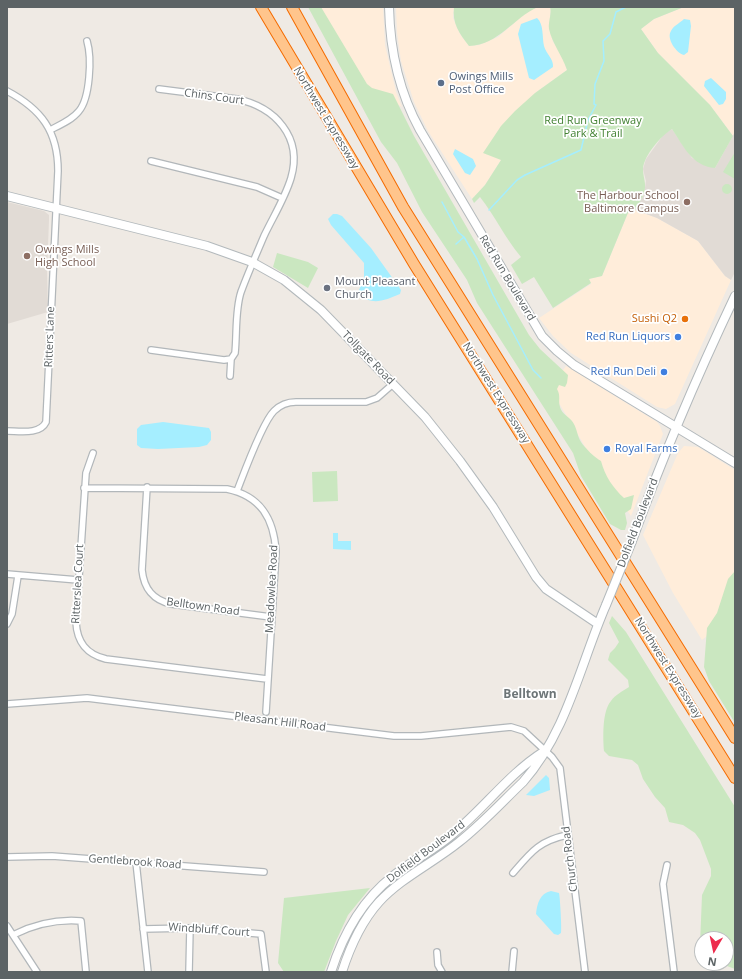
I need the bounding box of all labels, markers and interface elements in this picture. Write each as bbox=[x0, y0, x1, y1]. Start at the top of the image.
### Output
street label: Northwest Expressway bbox=[290, 65, 362, 171]
place label: Owings Mills Post Office bbox=[449, 70, 513, 96]
marker: Owings Mills Post Office bbox=[436, 78, 446, 88]
street label: Chins Court bbox=[183, 86, 245, 108]
park label: Red Run Greenway Park & Trail bbox=[544, 114, 642, 140]
place label: The Harbour School Baltimore Campus bbox=[577, 189, 679, 215]
marker: The Harbour School Baltimore Campus bbox=[682, 197, 692, 207]
street label: Red Run Boulevard bbox=[476, 233, 538, 323]
place label: Owings Mills High School bbox=[35, 243, 99, 269]
marker: Owings Mills High School bbox=[22, 251, 32, 261]
place label: Mount Pleasant Church bbox=[335, 275, 415, 301]
marker: Mount Pleasant Church bbox=[322, 283, 332, 293]
street label: Ritters Lane bbox=[42, 306, 58, 368]
place label: Sushi Q2 bbox=[632, 312, 677, 326]
marker: Sushi Q2 bbox=[680, 314, 690, 324]
street label: Tollgate Road bbox=[339, 328, 397, 388]
place label: Red Run Liquors bbox=[586, 330, 670, 344]
marker: Red Run Liquors bbox=[673, 332, 683, 342]
street label: Northwest Expressway bbox=[459, 340, 533, 446]
place label: Red Run Deli bbox=[591, 365, 656, 379]
marker: Red Run Deli bbox=[659, 367, 669, 377]
place label: Royal Farms bbox=[615, 442, 677, 456]
marker: Royal Farms bbox=[602, 444, 612, 454]
street label: Dolfield Boulevard bbox=[615, 476, 661, 570]
street label: Ritterslea Court bbox=[69, 544, 87, 624]
street label: Meadowlea Road bbox=[263, 545, 281, 633]
street label: Belltown Road bbox=[166, 595, 240, 619]
street label: Northwest Expressway bbox=[631, 615, 705, 721]
district label: Belltown bbox=[503, 688, 557, 702]
street label: Pleasant Hill Road bbox=[233, 710, 327, 734]
street label: Dolfield Boulevard bbox=[384, 818, 468, 886]
street label: Church Road bbox=[559, 825, 581, 893]
street label: Gentlebrook Road bbox=[88, 852, 182, 872]
street label: Windbluff Court bbox=[168, 921, 250, 939]
north arrow bbox=[694, 931, 734, 971]
text: N bbox=[707, 954, 718, 970]

